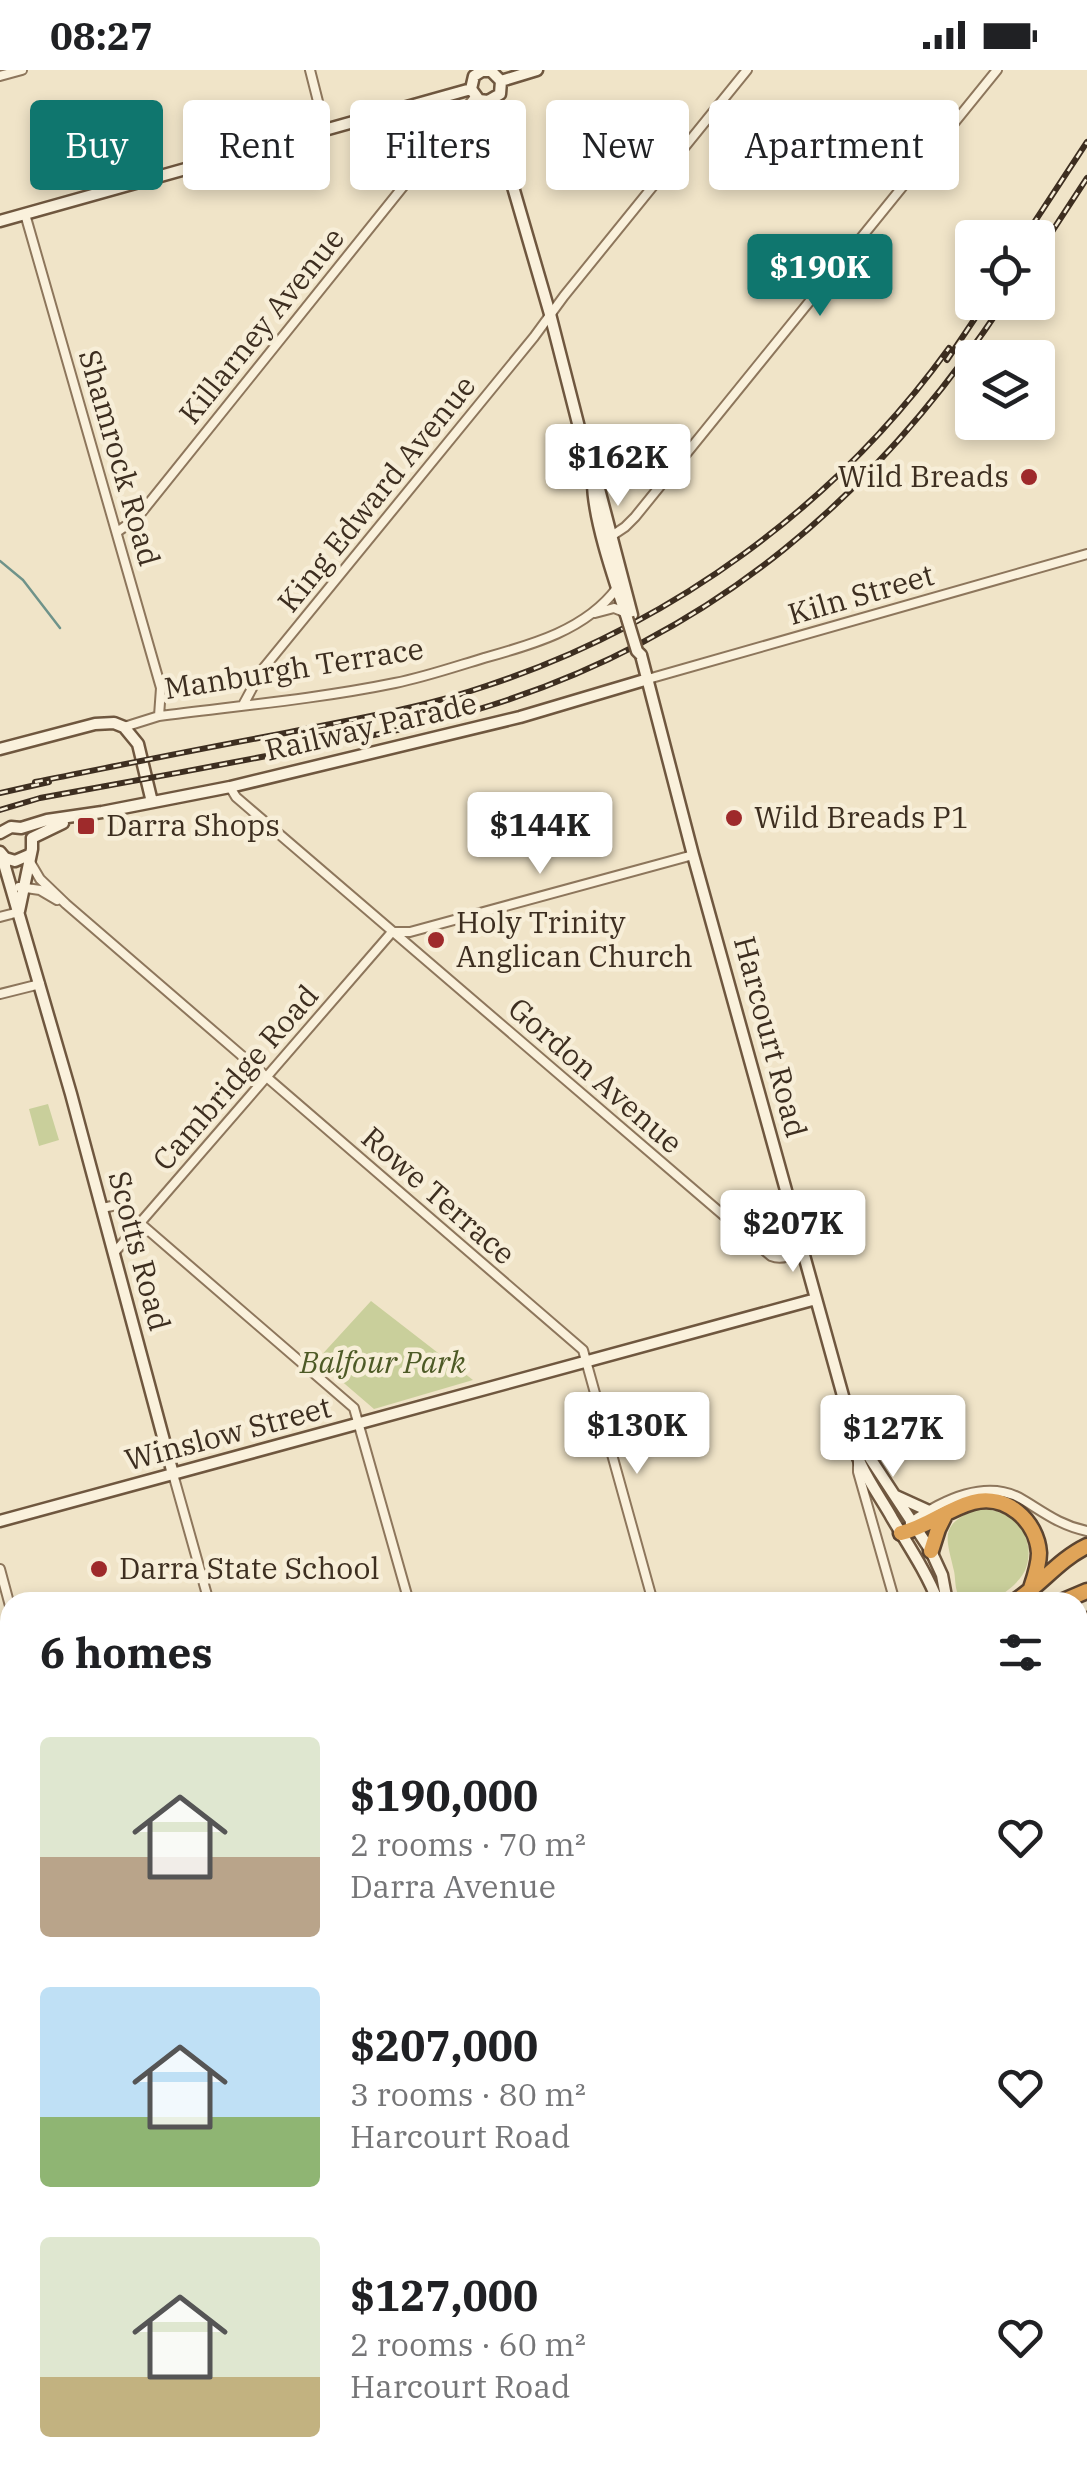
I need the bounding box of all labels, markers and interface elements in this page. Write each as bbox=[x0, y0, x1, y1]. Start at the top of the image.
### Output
text: 08:27 bbox=[50, 11, 153, 60]
chip: Buy bbox=[30, 100, 163, 190]
chip: Rent bbox=[183, 100, 330, 190]
chip: Filters bbox=[350, 100, 526, 190]
chip: New bbox=[546, 100, 689, 190]
chip: Apartment bbox=[709, 100, 959, 190]
street label: Killarney Avenue bbox=[170, 219, 352, 431]
map controls bbox=[955, 220, 1055, 440]
button: locate bbox=[955, 220, 1055, 320]
pin: $190K bbox=[750, 234, 890, 319]
text: $190K bbox=[769, 245, 871, 287]
button: layers bbox=[955, 340, 1055, 440]
street label: Shamrock Road bbox=[71, 345, 170, 570]
street label: King Edward Avenue bbox=[268, 367, 483, 619]
pin: $162K bbox=[548, 424, 688, 509]
text: $162K bbox=[567, 435, 669, 477]
place label: Wild Breads bbox=[838, 456, 1009, 495]
marker: Wild Breads bbox=[1018, 466, 1040, 488]
street label: Kiln Street bbox=[783, 554, 938, 633]
street label: Manburgh Terrace bbox=[161, 628, 426, 707]
street label: Railway Parade bbox=[261, 682, 480, 769]
pin: $144K bbox=[470, 792, 610, 877]
place label: Wild Breads P1 bbox=[754, 797, 969, 836]
text: $144K bbox=[489, 803, 591, 845]
place label: Darra Shops bbox=[106, 805, 280, 844]
marker: Wild Breads P1 bbox=[723, 807, 745, 829]
marker: Darra Shops bbox=[75, 815, 97, 837]
place label: Holy Trinity Anglican Church bbox=[456, 902, 693, 975]
marker: Holy Trinity Anglican Church bbox=[425, 929, 447, 951]
street label: Harcourt Road bbox=[726, 932, 817, 1141]
street label: Cambridge Road bbox=[143, 976, 326, 1178]
street label: Gordon Avenue bbox=[501, 988, 691, 1161]
street label: Rowe Terrace bbox=[354, 1117, 524, 1272]
street label: Scotts Road bbox=[100, 1166, 180, 1335]
pin: $207K bbox=[723, 1190, 863, 1275]
text: $207K bbox=[742, 1201, 844, 1243]
park label: Balfour Park bbox=[299, 1342, 466, 1381]
street label: Winslow Street bbox=[120, 1386, 335, 1479]
pin: $130K bbox=[567, 1392, 707, 1477]
pin: $127K bbox=[823, 1395, 963, 1480]
text: $130K bbox=[586, 1403, 688, 1445]
text: $127K bbox=[842, 1406, 944, 1448]
place label: Darra State School bbox=[119, 1548, 379, 1587]
marker: Darra State School bbox=[88, 1558, 110, 1580]
text: 6 homes bbox=[40, 1625, 213, 1680]
icon: filters bbox=[993, 1625, 1048, 1680]
text: $190,000 bbox=[350, 1768, 538, 1823]
icon: home bbox=[120, 1777, 240, 1897]
icon: heart bbox=[993, 1810, 1048, 1865]
text: 2 rooms · 70 m² bbox=[350, 1823, 586, 1865]
text: Darra Avenue bbox=[350, 1865, 556, 1907]
text: $207,000 bbox=[350, 2018, 538, 2073]
icon: home bbox=[120, 2027, 240, 2147]
icon: heart bbox=[993, 2060, 1048, 2115]
text: 3 rooms · 80 m² bbox=[350, 2073, 586, 2115]
text: Harcourt Road bbox=[350, 2115, 570, 2157]
text: $127,000 bbox=[350, 2268, 538, 2323]
icon: home bbox=[120, 2277, 240, 2397]
icon: heart bbox=[993, 2310, 1048, 2365]
text: 2 rooms · 60 m² bbox=[350, 2323, 586, 2365]
text: Harcourt Road bbox=[350, 2365, 570, 2407]

